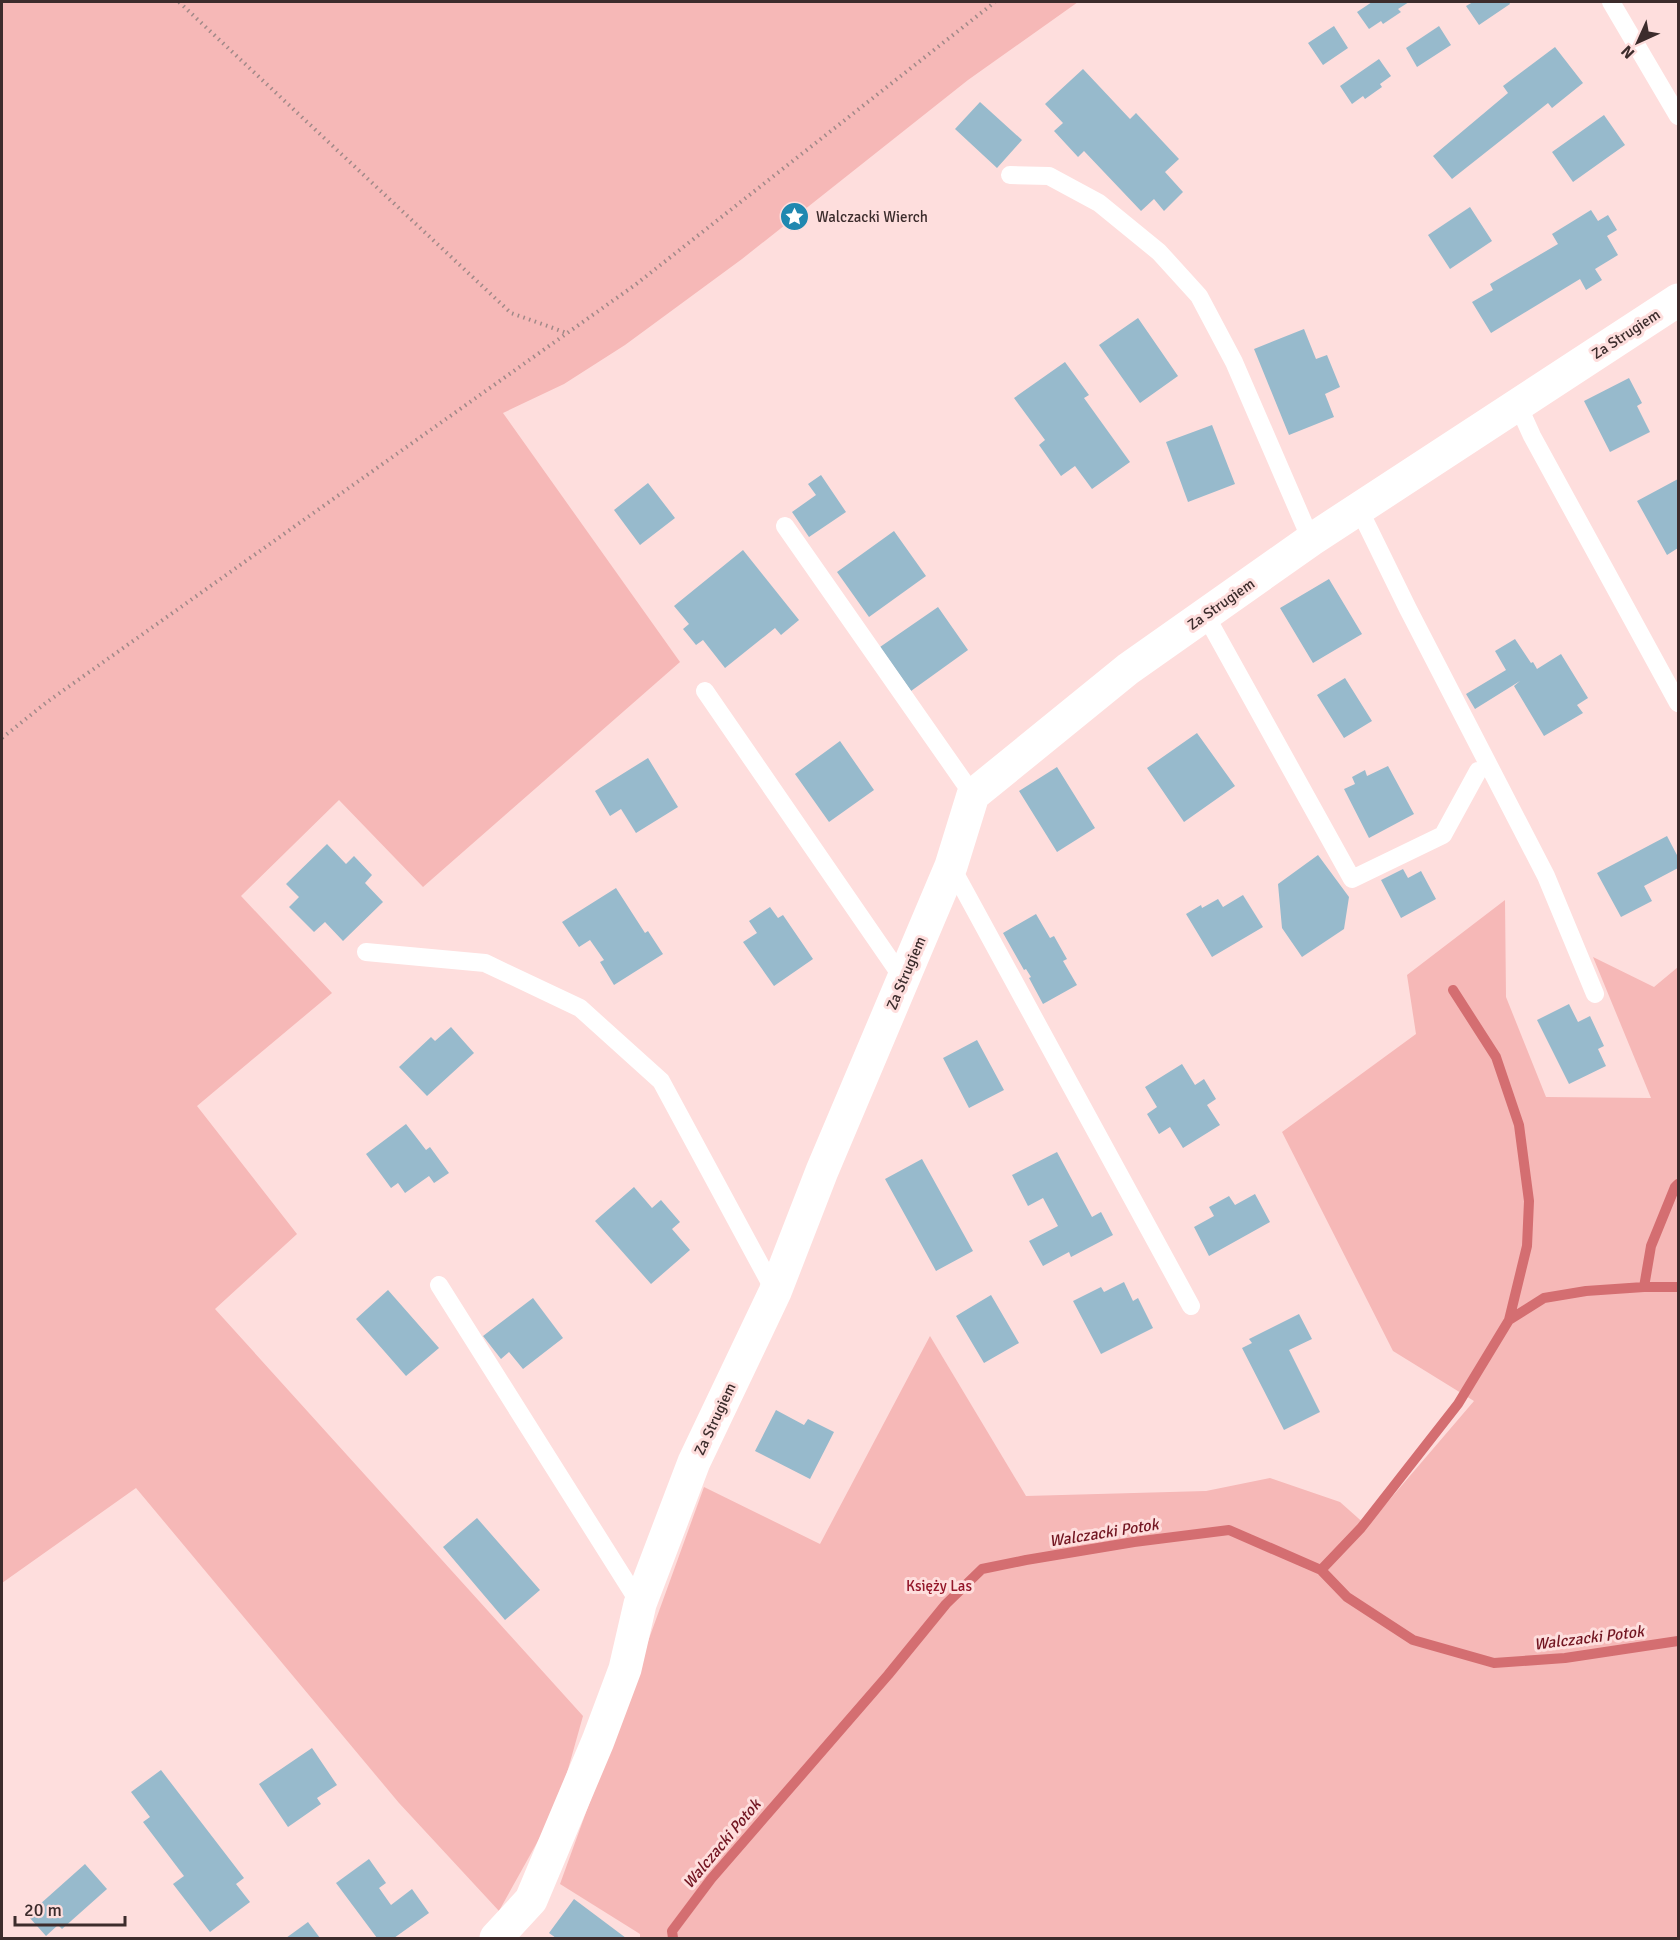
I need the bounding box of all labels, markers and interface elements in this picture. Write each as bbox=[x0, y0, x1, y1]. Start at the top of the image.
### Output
north arrow bbox=[1608, 12, 1668, 72]
text: N bbox=[1617, 41, 1639, 63]
place icon: Walczacki Wierch bbox=[779, 201, 811, 233]
place label: Walczacki Wierch bbox=[816, 208, 928, 226]
street label: Za Strugiem bbox=[1588, 305, 1664, 363]
street label: Za Strugiem bbox=[1184, 574, 1258, 634]
street label: Za Strugiem bbox=[883, 934, 929, 1012]
street label: Za Strugiem bbox=[690, 1380, 740, 1458]
water label: Walczacki Potok bbox=[1048, 1514, 1162, 1552]
park label: Księży Las bbox=[906, 1577, 972, 1595]
water label: Walczacki Potok bbox=[1533, 1621, 1647, 1655]
water label: Walczacki Potok bbox=[679, 1794, 766, 1893]
scale bar bbox=[15, 1889, 124, 1927]
text: 20 m bbox=[24, 1899, 62, 1921]

